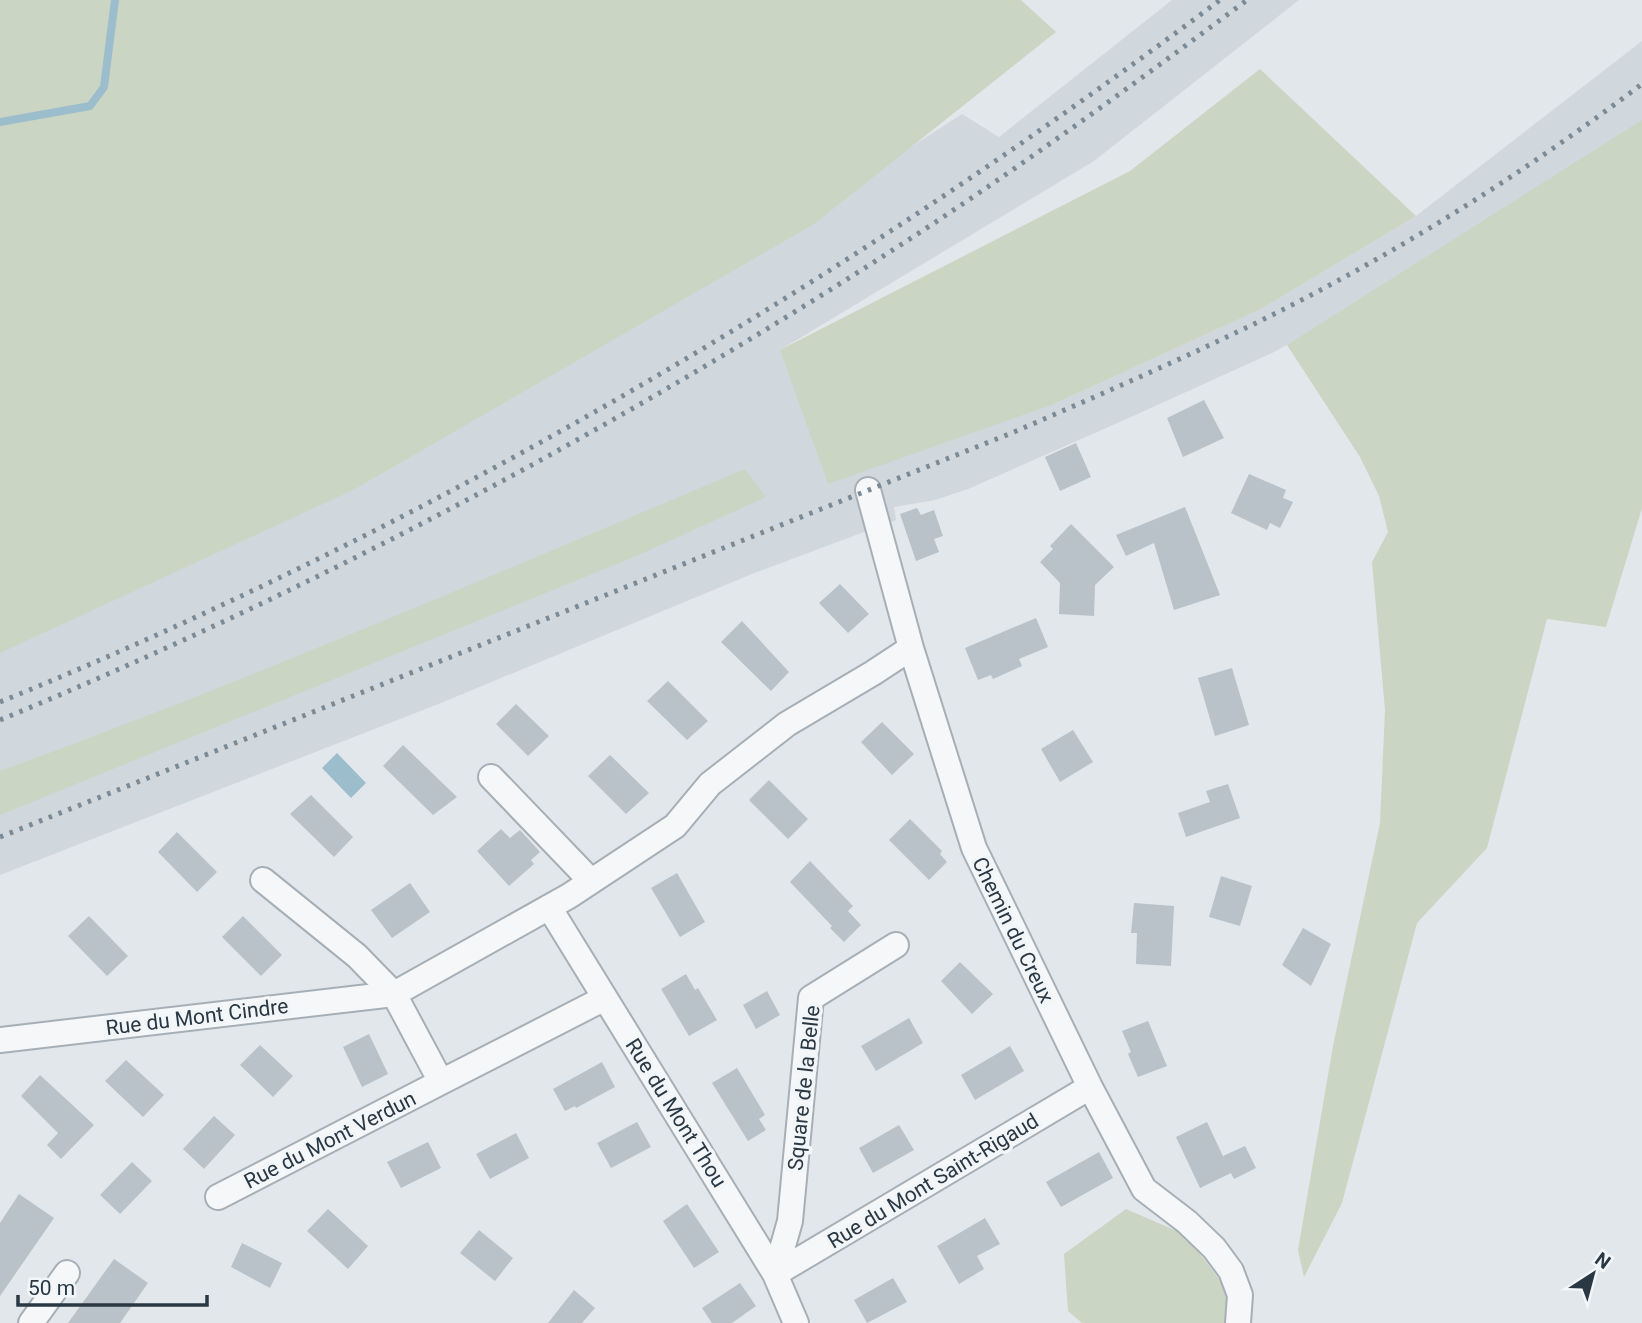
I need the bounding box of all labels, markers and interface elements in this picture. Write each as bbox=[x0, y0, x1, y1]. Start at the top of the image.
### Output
street label: Chemin du Creux bbox=[967, 853, 1059, 1007]
street label: Rue du Mont Cindre bbox=[104, 994, 290, 1040]
street label: Square de la Belle bbox=[783, 1004, 825, 1172]
street label: Rue du Mont Thou bbox=[621, 1034, 731, 1192]
street label: Rue du Mont Verdun bbox=[240, 1086, 420, 1194]
street label: Rue du Mont Saint-Rigaud bbox=[823, 1109, 1043, 1253]
north arrow bbox=[1558, 1239, 1628, 1309]
text: N bbox=[1591, 1247, 1615, 1274]
scale bar bbox=[18, 1264, 206, 1308]
text: 50 m bbox=[28, 1276, 75, 1300]

